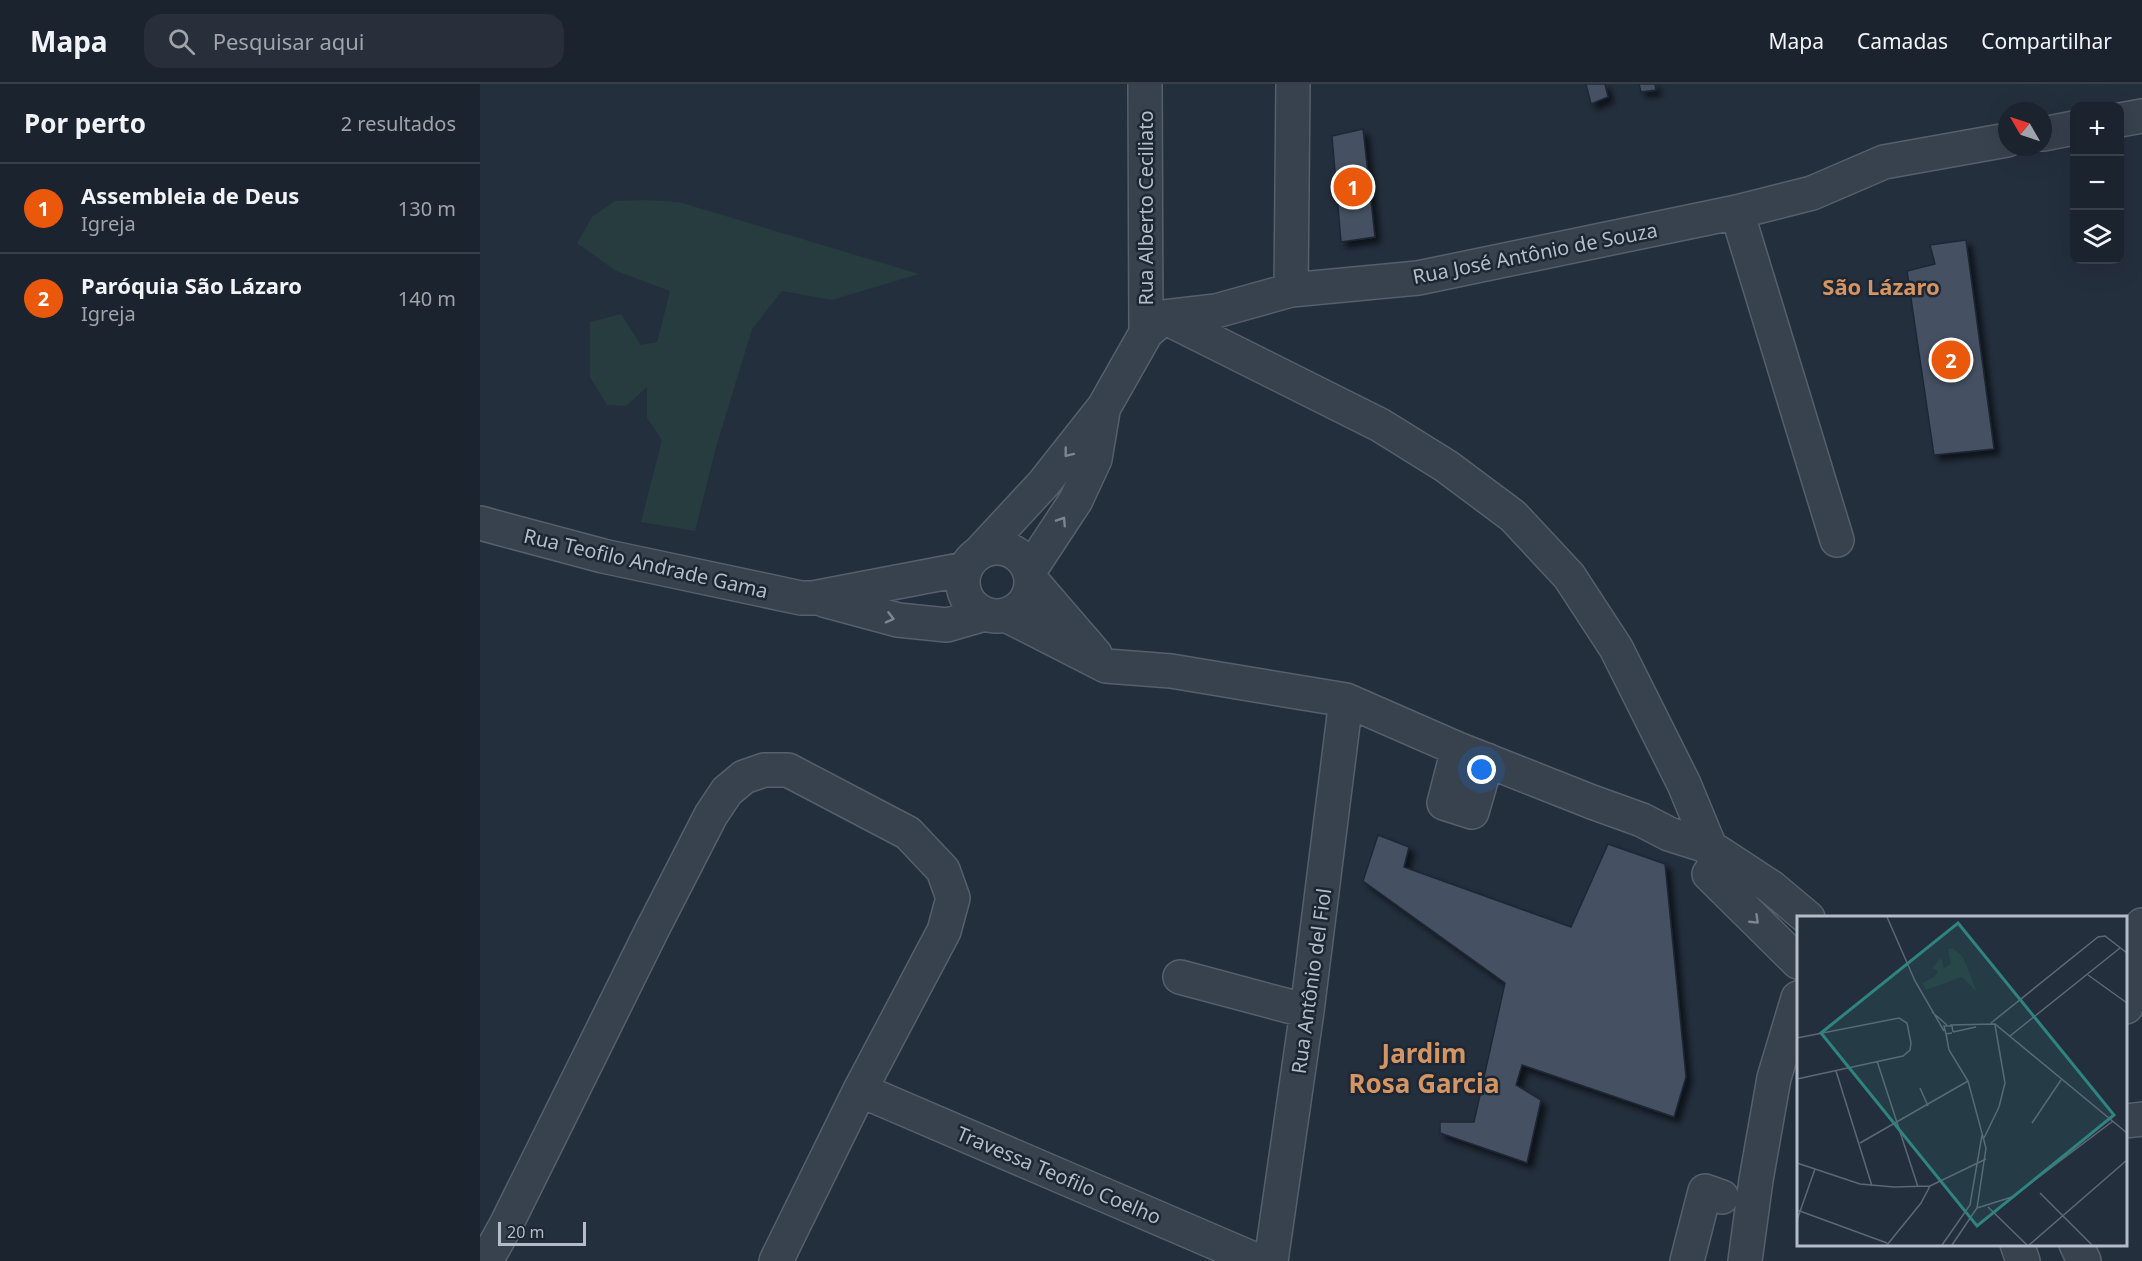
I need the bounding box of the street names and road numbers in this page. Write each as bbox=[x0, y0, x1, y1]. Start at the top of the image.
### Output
street label: Rua Alberto Ceciliato bbox=[1132, 110, 1159, 306]
street label: Rua José Antônio de Souza bbox=[1410, 216, 1660, 290]
street label: Rua Teofilo Andrade Gama bbox=[521, 522, 771, 604]
street label: Rua Antônio del Fiol bbox=[1285, 886, 1337, 1076]
street label: Travessa Teofilo Coelho bbox=[953, 1120, 1165, 1230]

